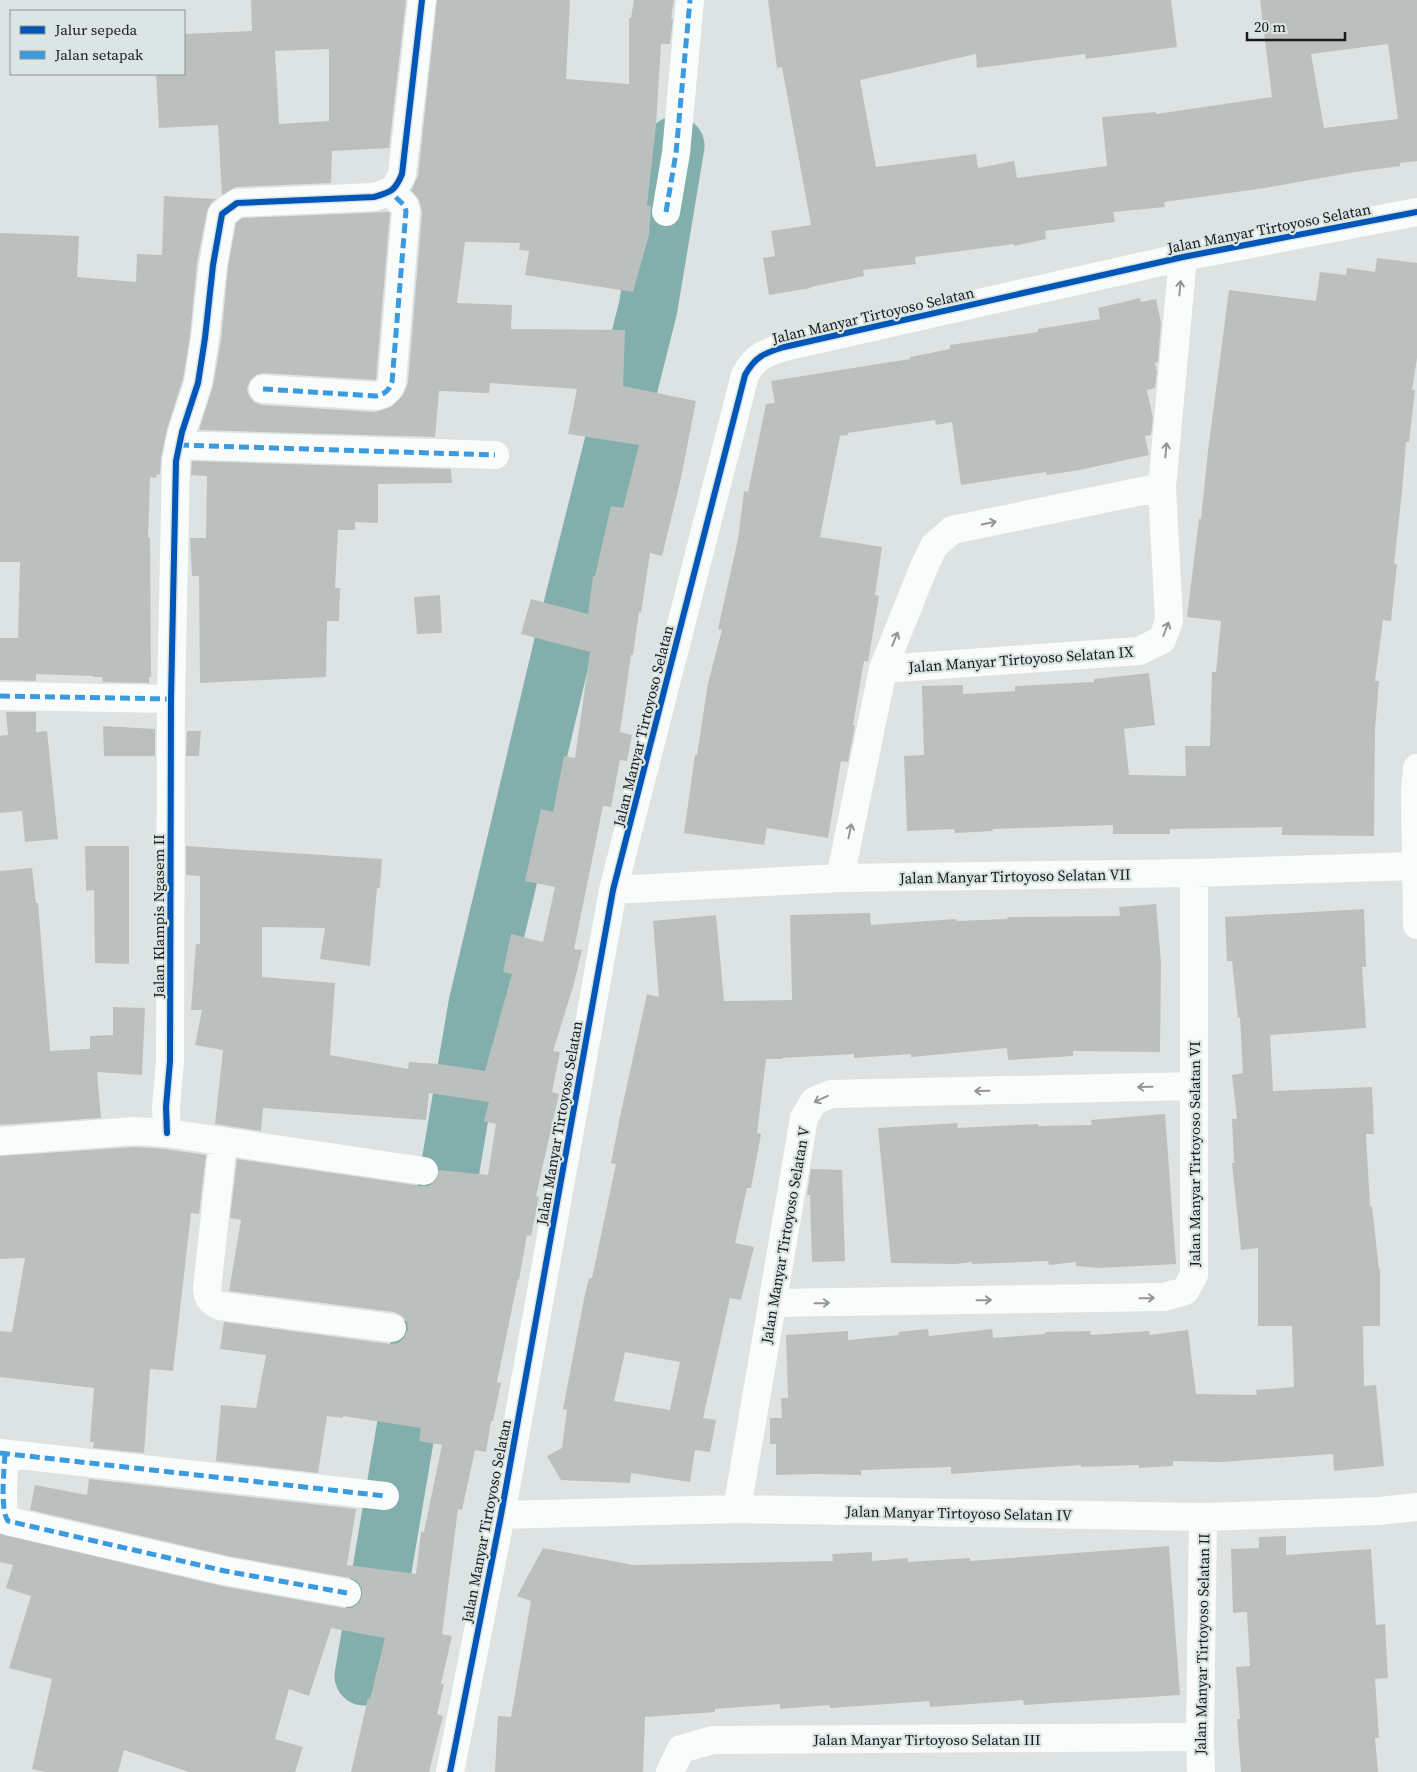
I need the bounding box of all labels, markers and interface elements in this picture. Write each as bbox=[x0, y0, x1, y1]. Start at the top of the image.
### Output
legend bbox=[10, 10, 185, 75]
scale bar bbox=[1247, 10, 1344, 42]
text: 20 m bbox=[1254, 16, 1286, 37]
text: Jalur sepeda bbox=[54, 19, 138, 40]
text: Jalan setapak bbox=[54, 44, 144, 65]
street label: Jalan Manyar Tirtoyoso Selatan bbox=[1164, 198, 1373, 258]
one-way arrow bbox=[1175, 280, 1185, 296]
street label: Jalan Manyar Tirtoyoso Selatan bbox=[769, 281, 976, 349]
one-way arrow bbox=[1161, 442, 1170, 458]
one-way arrow bbox=[981, 518, 997, 527]
one-way arrow bbox=[1162, 622, 1171, 637]
street label: Jalan Manyar Tirtoyoso Selatan bbox=[608, 623, 678, 830]
one-way arrow bbox=[891, 632, 900, 647]
street label: Jalan Manyar Tirtoyoso Selatan IX bbox=[907, 641, 1135, 677]
one-way arrow bbox=[845, 823, 855, 839]
street label: Jalan Klampis Ngasem II bbox=[148, 834, 169, 999]
street label: Jalan Manyar Tirtoyoso Selatan VII bbox=[898, 863, 1131, 889]
street label: Jalan Manyar Tirtoyoso Selatan bbox=[531, 1019, 587, 1228]
street label: Jalan Manyar Tirtoyoso Selatan VI bbox=[1184, 1041, 1205, 1268]
one-way arrow bbox=[1137, 1082, 1153, 1092]
one-way arrow bbox=[974, 1086, 990, 1096]
one-way arrow bbox=[814, 1095, 829, 1104]
street label: Jalan Manyar Tirtoyoso Selatan V bbox=[755, 1125, 814, 1346]
one-way arrow bbox=[1138, 1293, 1155, 1303]
one-way arrow bbox=[976, 1295, 992, 1305]
one-way arrow bbox=[814, 1298, 830, 1308]
street label: Jalan Manyar Tirtoyoso Selatan bbox=[456, 1417, 516, 1626]
street label: Jalan Manyar Tirtoyoso Selatan IV bbox=[845, 1501, 1072, 1525]
street label: Jalan Manyar Tirtoyoso Selatan II bbox=[1190, 1533, 1214, 1756]
street label: Jalan Manyar Tirtoyoso Selatan III bbox=[812, 1729, 1041, 1750]

